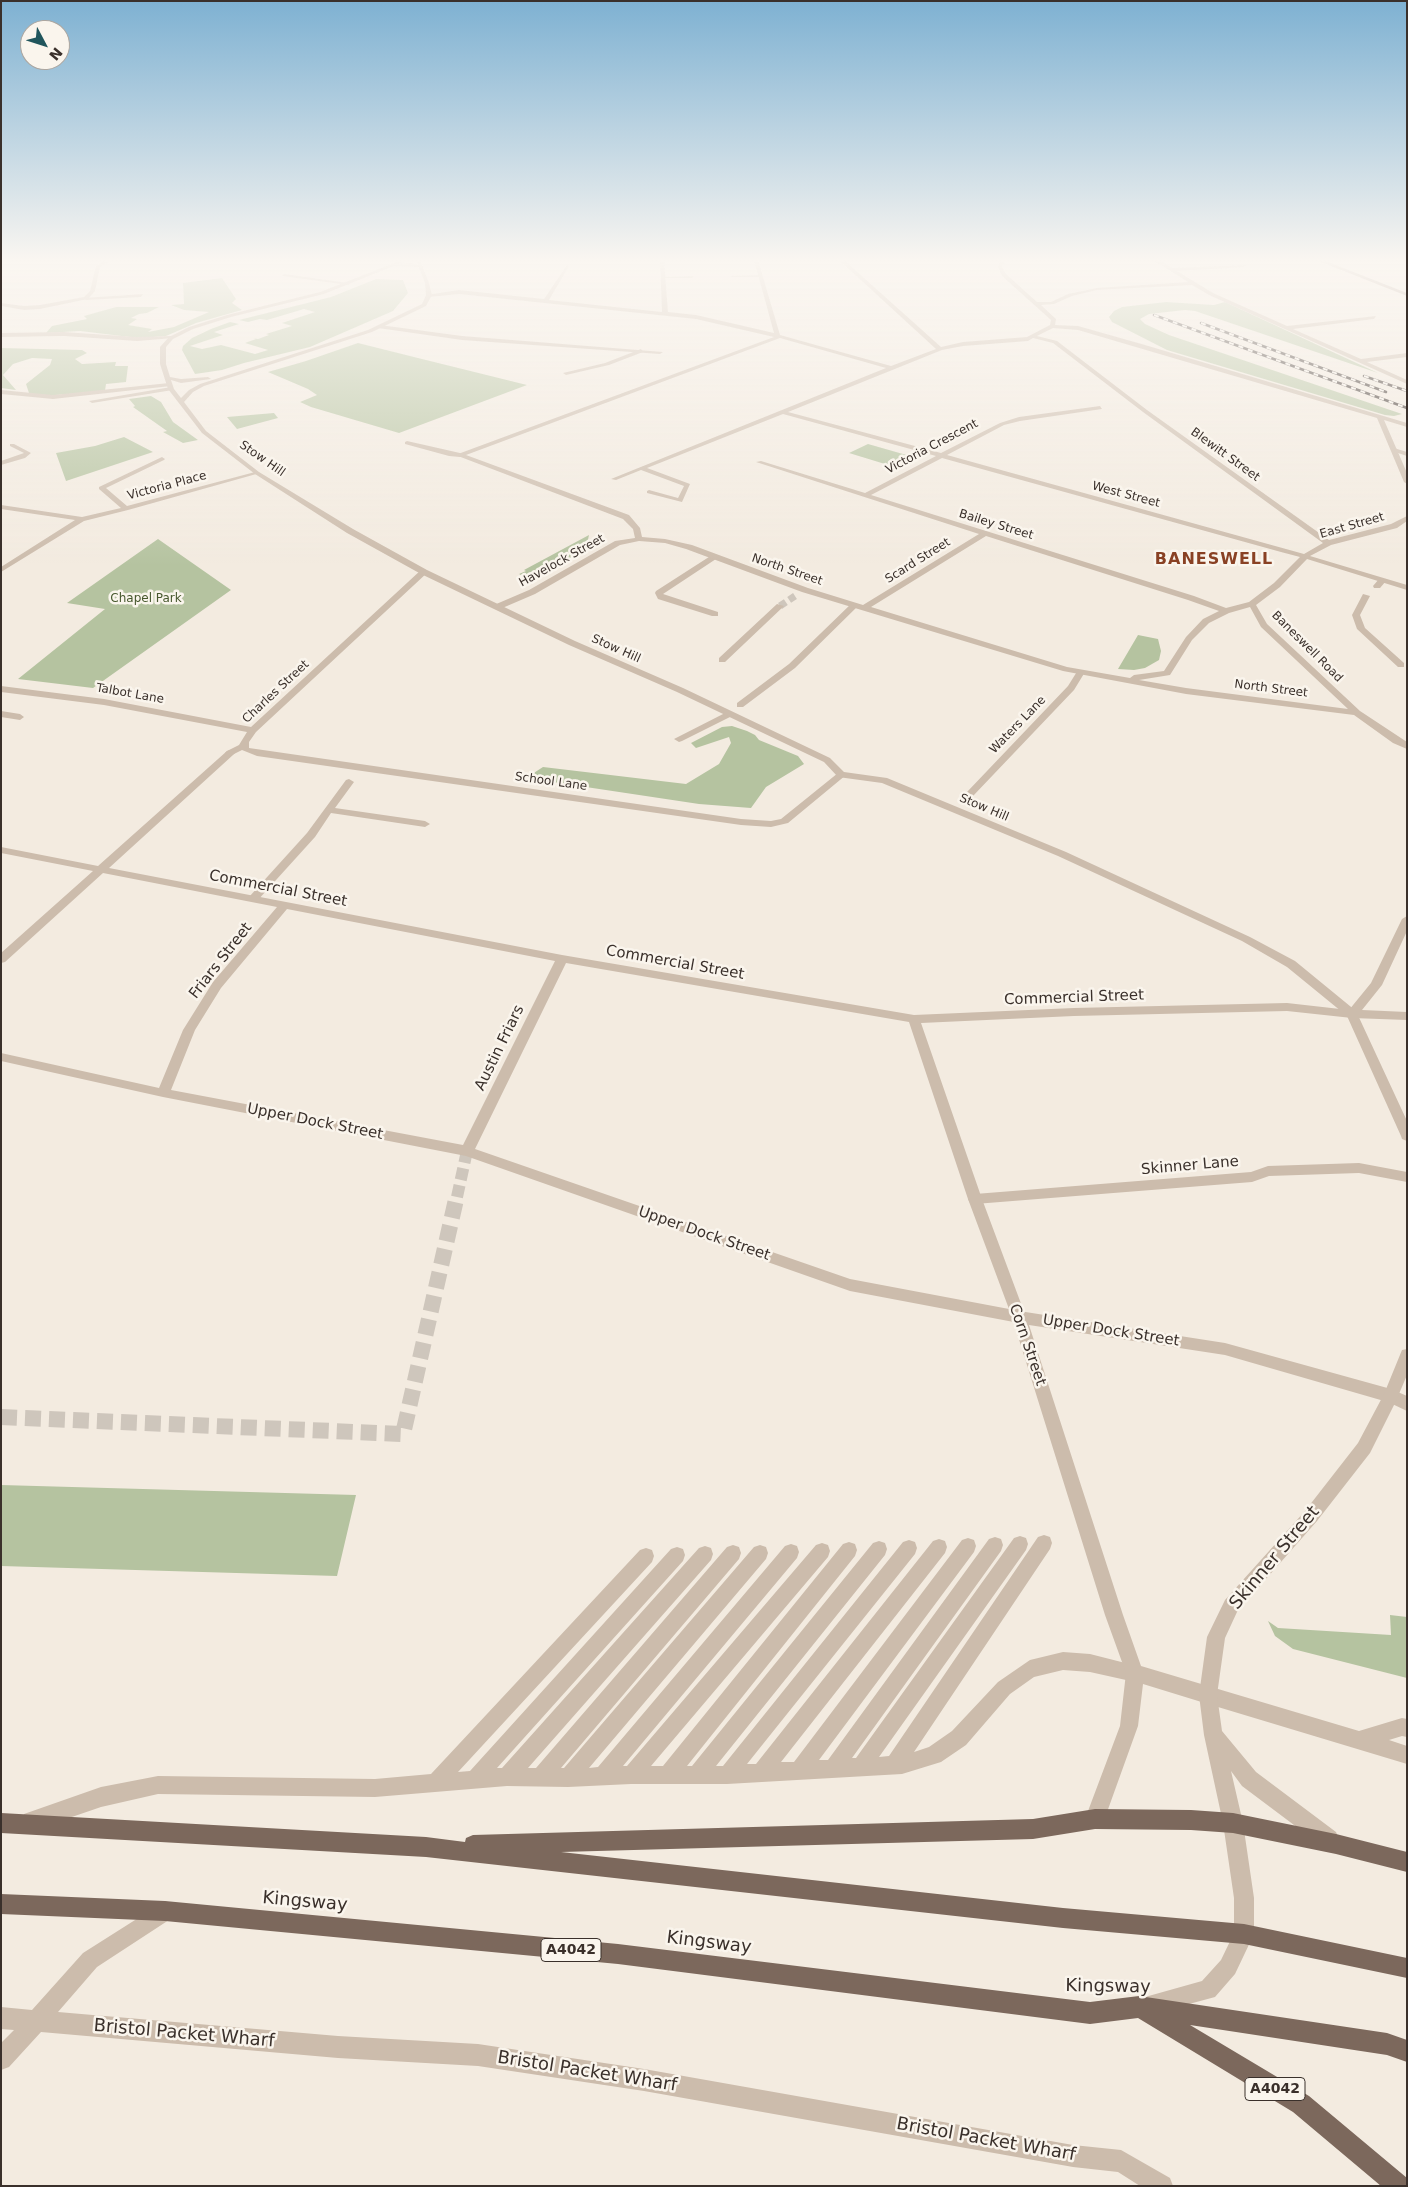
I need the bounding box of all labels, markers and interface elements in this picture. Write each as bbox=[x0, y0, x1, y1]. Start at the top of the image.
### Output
north arrow bbox=[20, 20, 70, 70]
text: N bbox=[46, 44, 66, 64]
street label: Victoria Crescent bbox=[883, 417, 981, 477]
street label: Blewitt Street bbox=[1188, 425, 1262, 485]
street label: Stow Hill bbox=[236, 438, 288, 480]
street label: Victoria Place bbox=[126, 469, 208, 503]
street label: West Street bbox=[1090, 479, 1162, 511]
street label: Bailey Street bbox=[957, 507, 1035, 543]
street label: East Street bbox=[1318, 510, 1386, 542]
street label: Havelock Street bbox=[517, 532, 607, 590]
street label: Scard Street bbox=[883, 535, 953, 587]
district label: BANESWELL bbox=[1154, 550, 1274, 570]
street label: North Street bbox=[750, 551, 824, 589]
park label: Chapel Park bbox=[110, 592, 182, 606]
street label: Baneswell Road bbox=[1268, 608, 1346, 686]
street label: Stow Hill bbox=[589, 632, 643, 666]
street label: Charles Street bbox=[240, 658, 312, 726]
street label: North Street bbox=[1233, 677, 1309, 701]
street label: Talbot Lane bbox=[95, 681, 165, 707]
street label: Waters Lane bbox=[987, 693, 1049, 757]
street label: School Lane bbox=[514, 770, 588, 794]
street label: Stow Hill bbox=[957, 791, 1011, 825]
street label: Commercial Street bbox=[208, 867, 348, 911]
street label: Friars Street bbox=[186, 919, 256, 1003]
street label: Commercial Street bbox=[604, 942, 746, 984]
street label: Commercial Street bbox=[1004, 987, 1144, 1009]
street label: Austin Friars bbox=[472, 1002, 528, 1094]
street label: Upper Dock Street bbox=[245, 1100, 385, 1144]
street label: Skinner Lane bbox=[1140, 1153, 1240, 1179]
street label: Upper Dock Street bbox=[636, 1203, 772, 1265]
street label: Corn Street bbox=[1005, 1302, 1049, 1388]
street label: Upper Dock Street bbox=[1041, 1311, 1181, 1351]
street label: Skinner Street bbox=[1225, 1502, 1325, 1614]
street label: Kingsway bbox=[262, 1888, 348, 1916]
street label: Kingsway bbox=[665, 1927, 753, 1959]
road number: A4042 bbox=[541, 1938, 601, 1962]
street label: Kingsway bbox=[1065, 1975, 1151, 1999]
street label: Bristol Packet Wharf bbox=[93, 2015, 275, 2053]
street label: Bristol Packet Wharf bbox=[496, 2047, 678, 2097]
road number: A4042 bbox=[1245, 2078, 1305, 2100]
street label: Bristol Packet Wharf bbox=[895, 2114, 1077, 2166]

